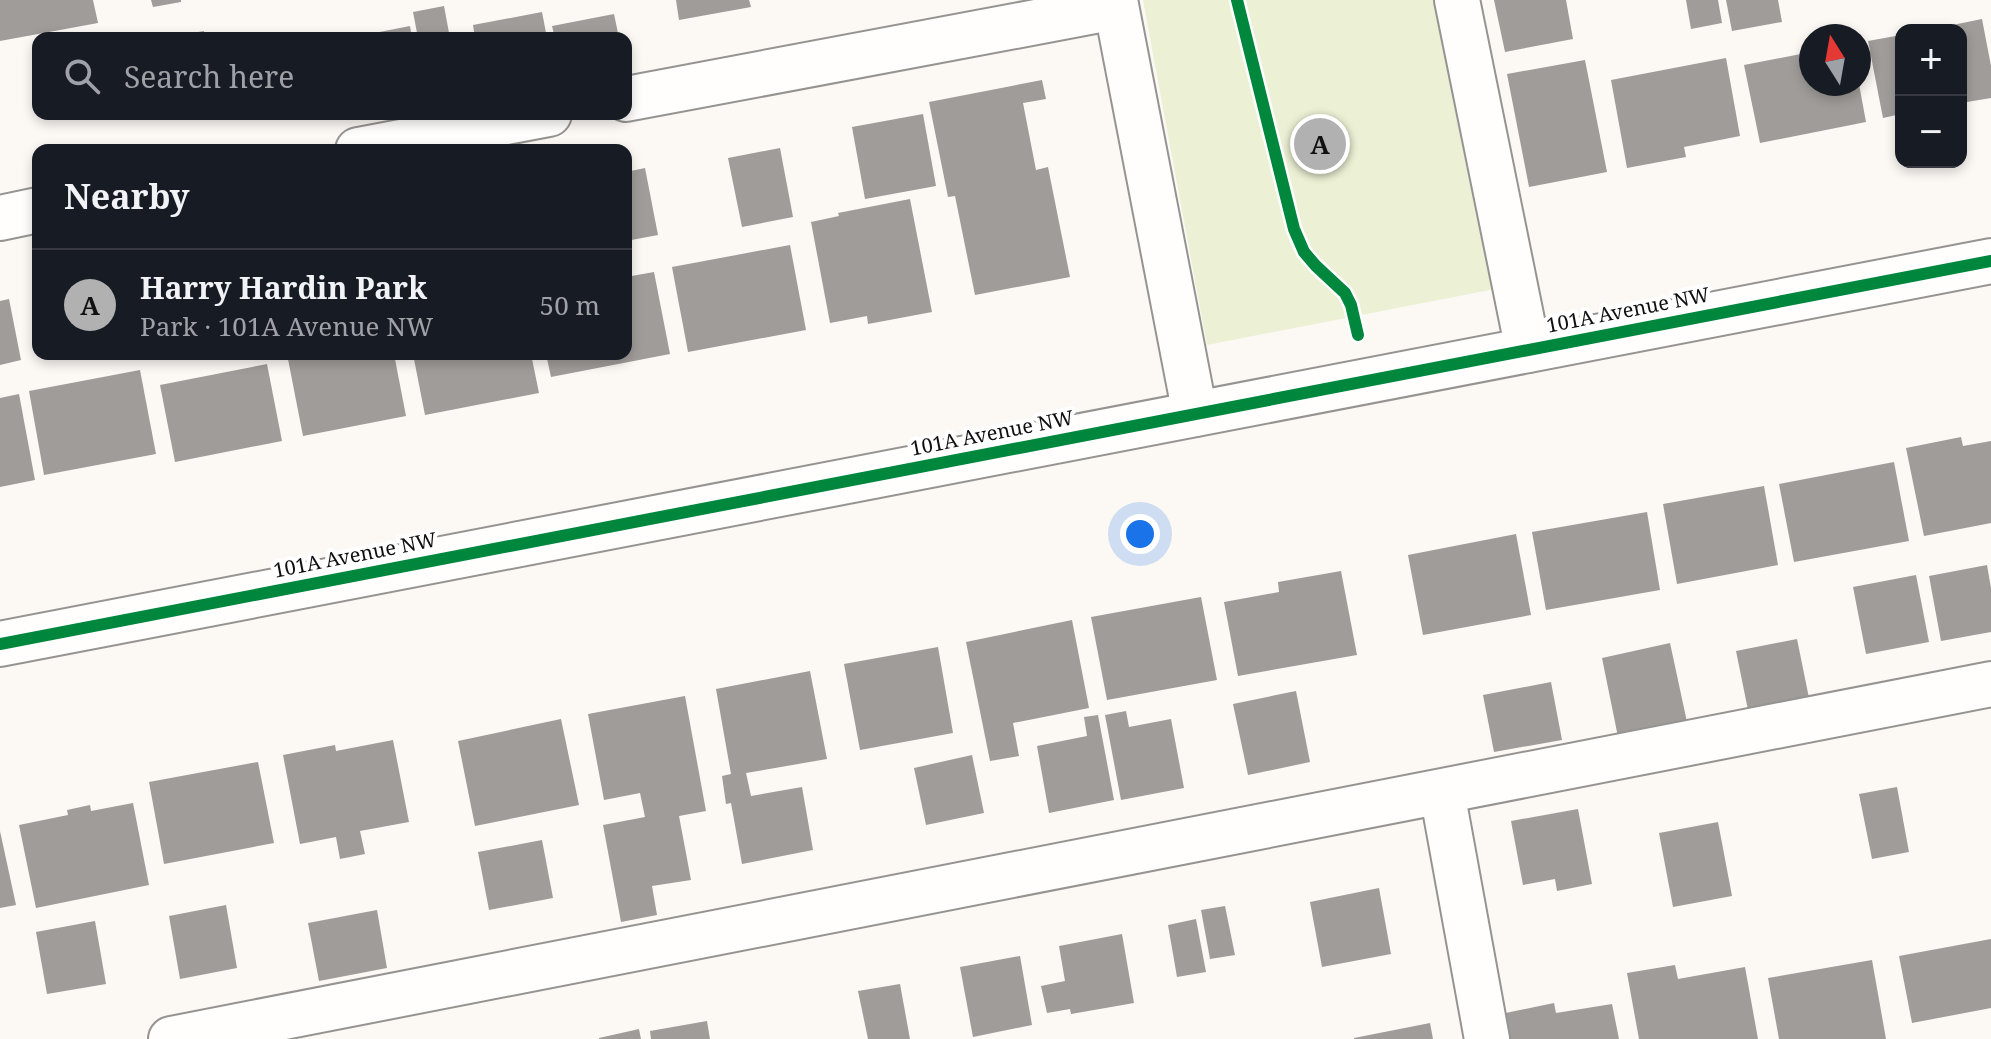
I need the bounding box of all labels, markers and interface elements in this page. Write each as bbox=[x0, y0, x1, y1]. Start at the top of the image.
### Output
north arrow bbox=[1799, 24, 1871, 96]
map controls bbox=[1895, 24, 1967, 168]
button: + bbox=[1895, 24, 1967, 96]
search box bbox=[32, 32, 632, 120]
icon: search bbox=[60, 54, 104, 98]
text: Search here bbox=[124, 56, 294, 97]
button: − bbox=[1895, 96, 1967, 168]
pin: A bbox=[1294, 114, 1346, 174]
text: Nearby bbox=[64, 173, 190, 219]
text: Harry Hardin Park bbox=[140, 267, 427, 308]
street label: 101A Avenue NW bbox=[1544, 280, 1712, 339]
text: A bbox=[80, 287, 100, 323]
text: 50 m bbox=[540, 287, 600, 323]
text: Park · 101A Avenue NW bbox=[140, 308, 433, 344]
street label: 101A Avenue NW bbox=[908, 403, 1076, 462]
your location bbox=[1120, 514, 1160, 554]
street label: 101A Avenue NW bbox=[271, 525, 439, 584]

